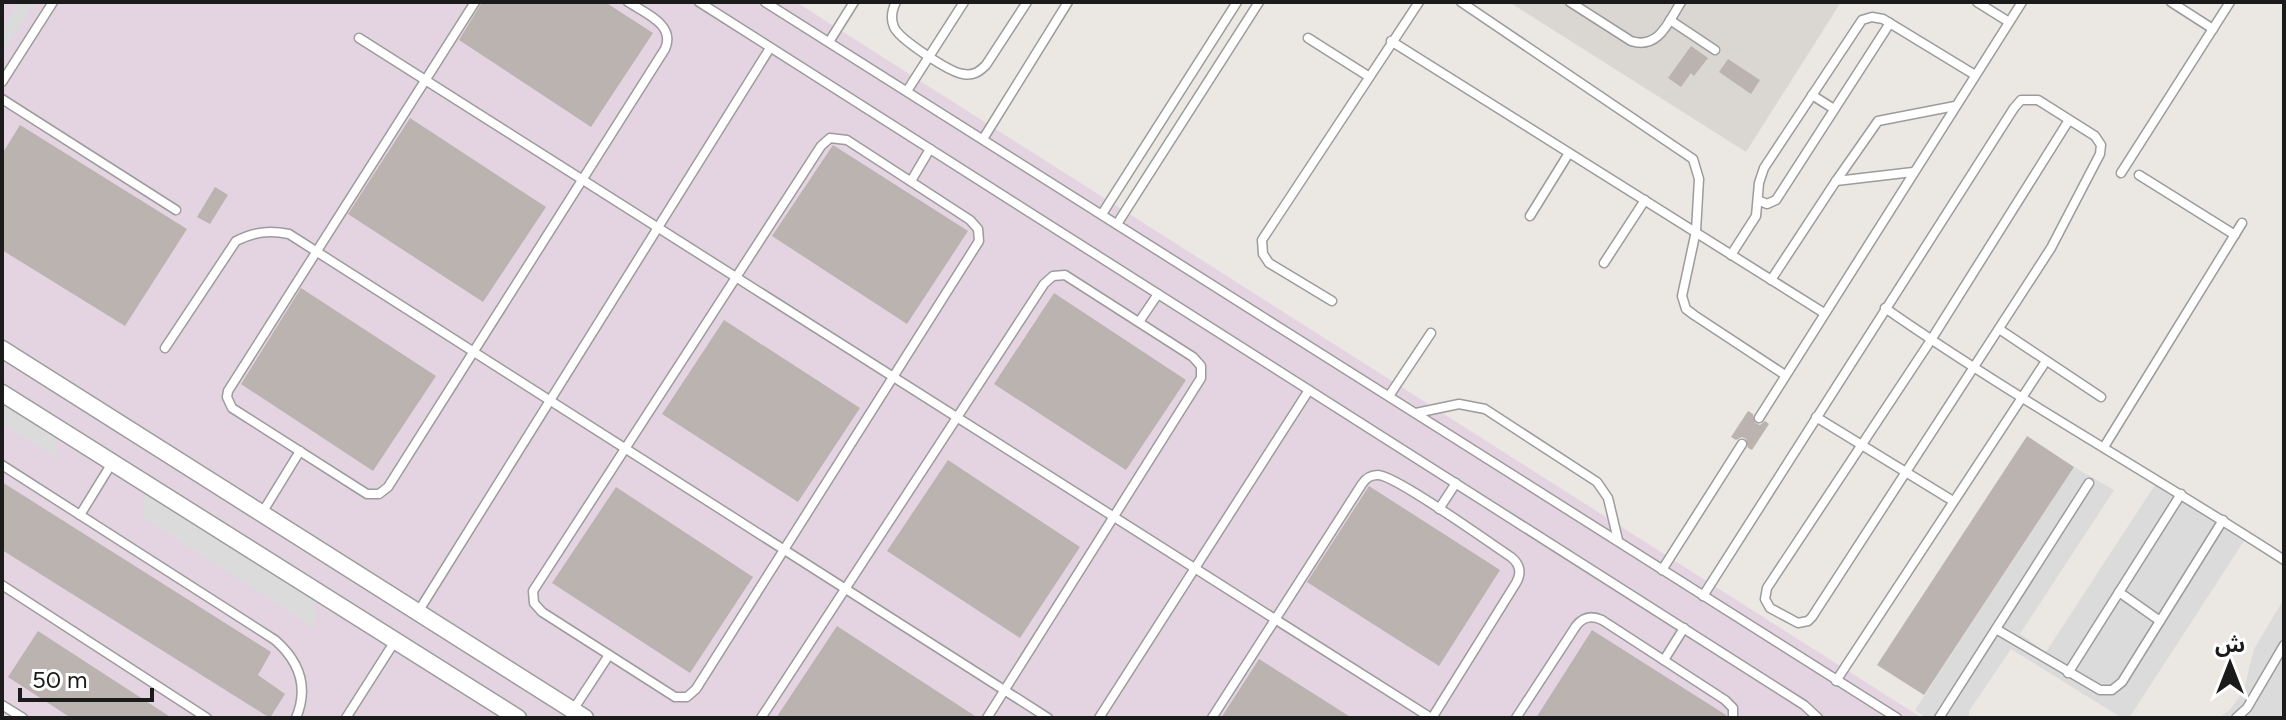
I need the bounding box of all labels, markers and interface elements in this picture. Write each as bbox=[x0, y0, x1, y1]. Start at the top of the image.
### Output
north arrow bbox=[2190, 624, 2270, 704]
text: ش bbox=[2215, 631, 2245, 658]
scale bar bbox=[20, 652, 152, 702]
text: 50 m bbox=[32, 665, 88, 694]

